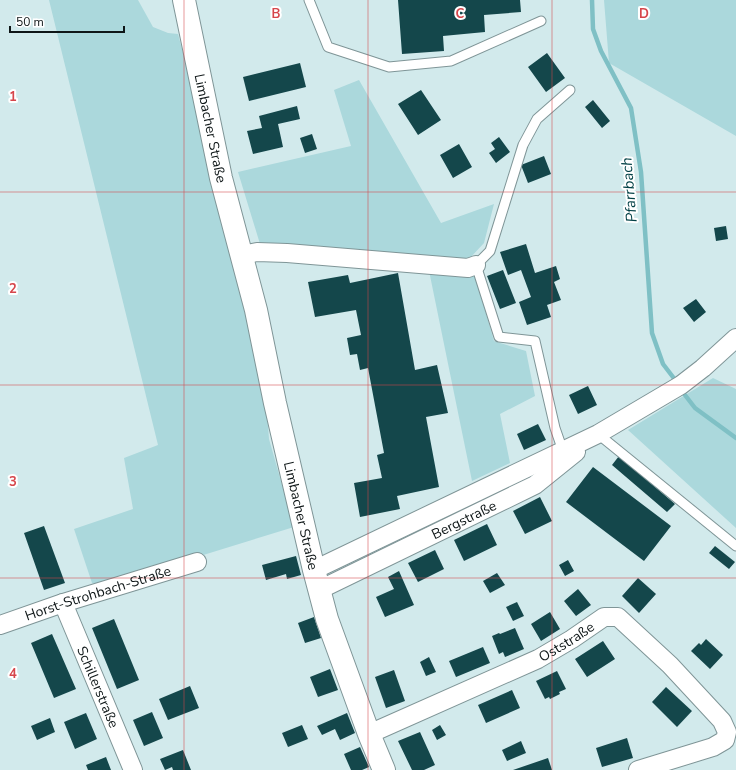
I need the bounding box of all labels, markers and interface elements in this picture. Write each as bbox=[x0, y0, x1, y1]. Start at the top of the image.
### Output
text: B bbox=[272, 5, 281, 23]
text: C bbox=[456, 5, 465, 23]
text: D bbox=[639, 5, 649, 23]
scale bar bbox=[10, 8, 124, 34]
text: 50 m bbox=[16, 14, 44, 30]
street label: Limbacher Straße bbox=[190, 72, 231, 185]
text: 1 bbox=[9, 88, 17, 106]
water label: Pfarrbach bbox=[616, 157, 642, 223]
text: 2 bbox=[9, 280, 17, 298]
street label: Limbacher Straße bbox=[279, 460, 323, 572]
text: 3 bbox=[9, 473, 17, 491]
street label: Bergstraße bbox=[428, 496, 499, 543]
street label: Horst-Strohbach-Straße bbox=[22, 561, 173, 625]
street label: Oststraße bbox=[535, 617, 598, 666]
street label: Schillerstraße bbox=[73, 643, 124, 731]
text: 4 bbox=[9, 665, 17, 683]

